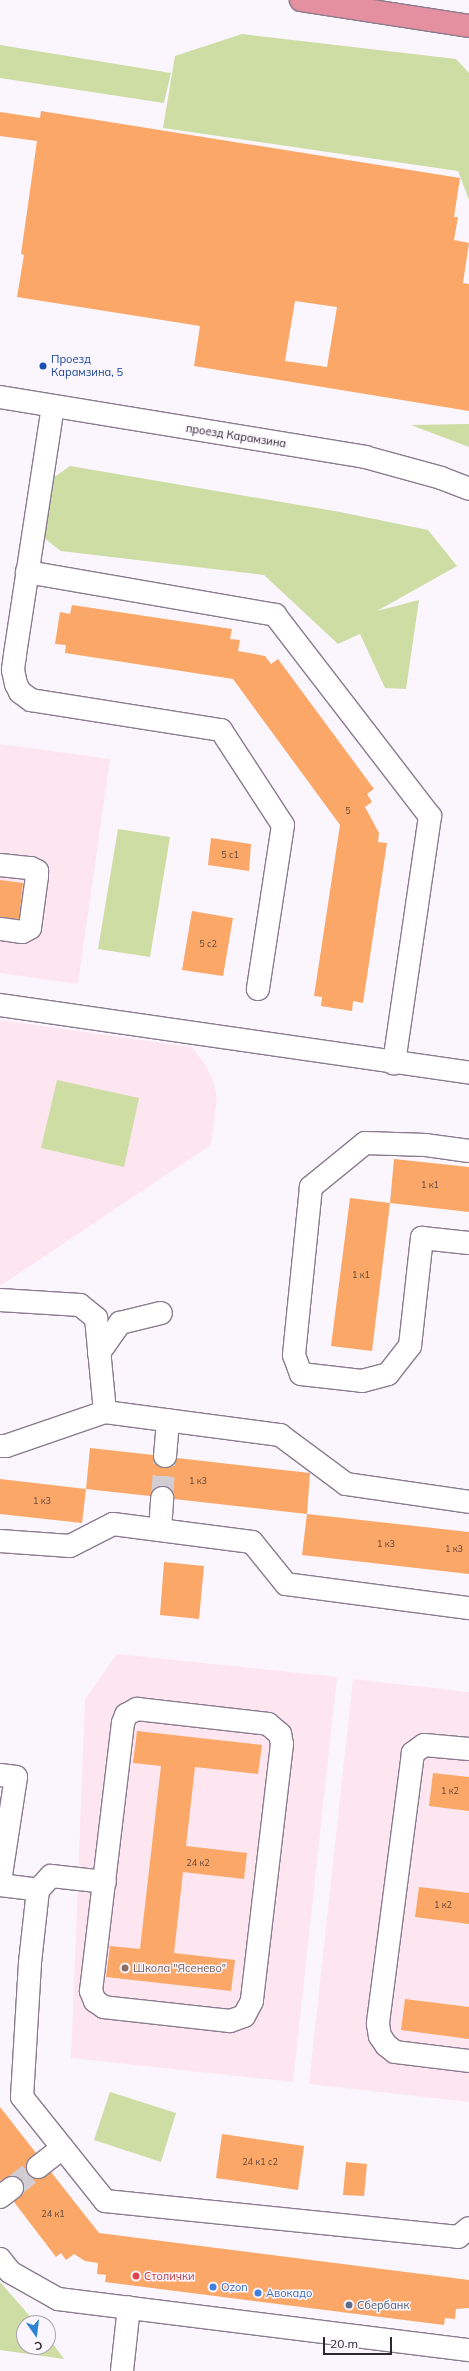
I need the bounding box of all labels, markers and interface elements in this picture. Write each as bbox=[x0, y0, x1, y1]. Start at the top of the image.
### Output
place label: Проезд Карамзина, 5 bbox=[51, 353, 123, 379]
marker: Проезд Карамзина, 5 bbox=[38, 361, 48, 371]
street label: проезд Карамзина bbox=[185, 422, 287, 450]
house number: 5 bbox=[345, 806, 351, 816]
house number: 5 с1 bbox=[221, 850, 239, 860]
house number: 5 с2 bbox=[199, 939, 217, 949]
house number: 1 к1 bbox=[421, 1180, 439, 1190]
house number: 1 к1 bbox=[352, 1270, 370, 1280]
house number: 1 к3 bbox=[189, 1476, 207, 1486]
house number: 1 к3 bbox=[33, 1496, 51, 1506]
house number: 1 к3 bbox=[377, 1539, 395, 1549]
house number: 1 к3 bbox=[445, 1544, 463, 1554]
house number: 1 к2 bbox=[441, 1786, 459, 1796]
house number: 24 к2 bbox=[186, 1858, 210, 1868]
house number: 1 к2 bbox=[434, 1900, 452, 1910]
place label: Школа "Ясенево" bbox=[133, 1961, 226, 1975]
marker: Школа "Ясенево" bbox=[120, 1963, 130, 1973]
house number: 24 к1 с2 bbox=[242, 2157, 278, 2167]
house number: 24 к1 bbox=[41, 2209, 65, 2219]
place label: Столички bbox=[144, 2269, 194, 2283]
marker: Столички bbox=[131, 2271, 141, 2281]
place label: Ozon bbox=[221, 2280, 248, 2294]
marker: Ozon bbox=[208, 2282, 218, 2292]
place label: Авокадо bbox=[266, 2286, 312, 2300]
marker: Авокадо bbox=[253, 2288, 263, 2298]
place label: Сбербанк bbox=[357, 2298, 409, 2312]
marker: Сбербанк bbox=[344, 2300, 354, 2310]
north arrow bbox=[16, 2315, 56, 2355]
scale bar bbox=[325, 2329, 394, 2355]
text: 20 m bbox=[330, 2336, 358, 2351]
text: С bbox=[33, 2338, 44, 2353]

